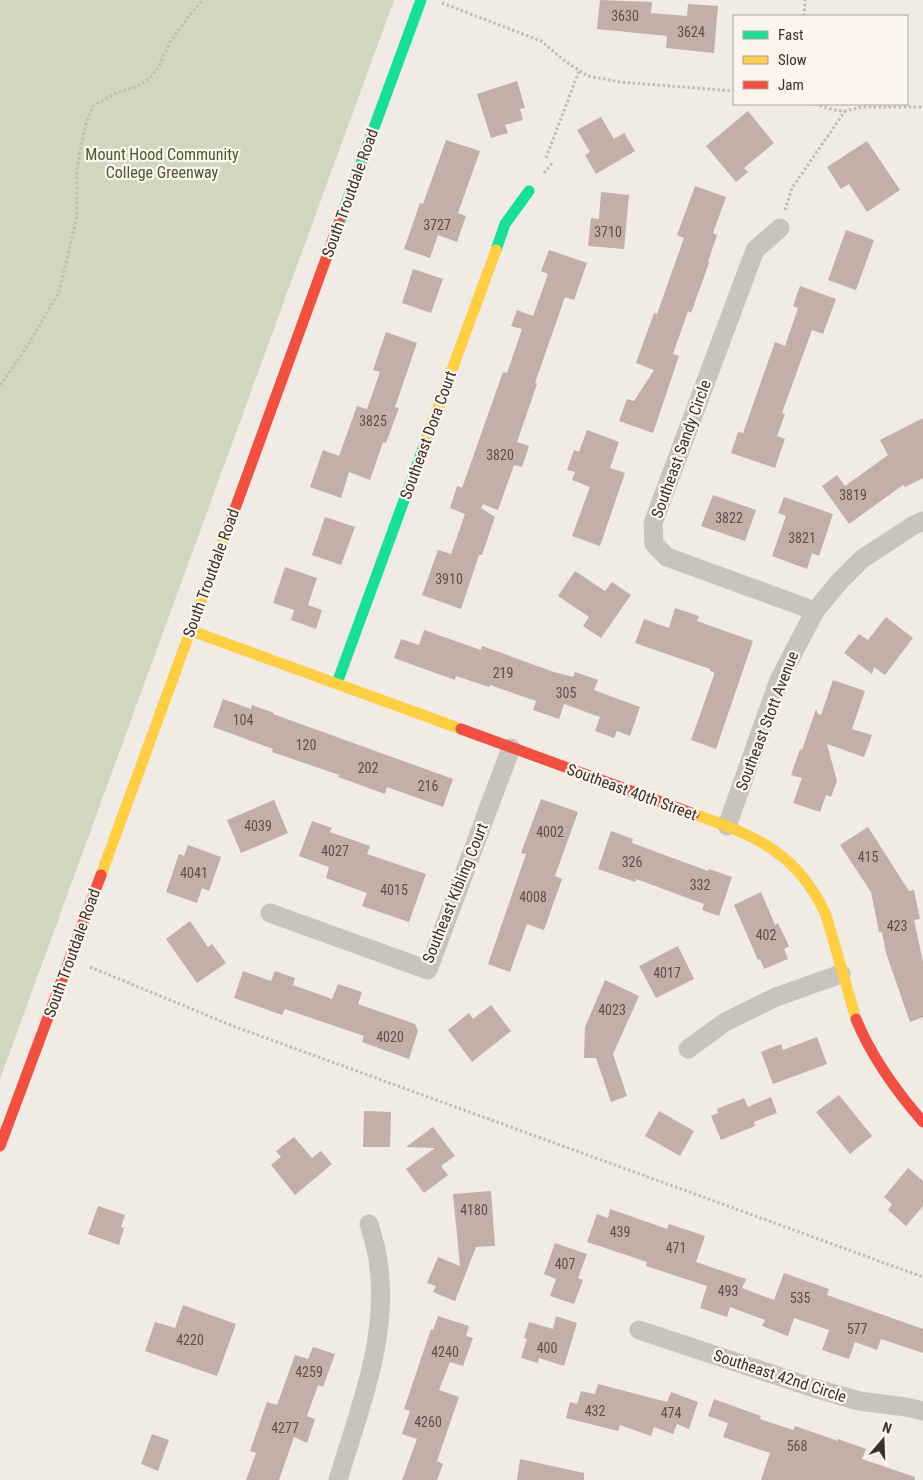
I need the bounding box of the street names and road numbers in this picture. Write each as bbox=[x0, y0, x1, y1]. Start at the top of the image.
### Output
street label: South Troutdale Road bbox=[318, 126, 382, 260]
street label: Southeast Dora Court bbox=[396, 368, 460, 502]
street label: Southeast Sandy Circle bbox=[647, 377, 715, 521]
street label: South Troutdale Road bbox=[179, 506, 243, 640]
street label: Southeast Stott Avenue bbox=[732, 649, 802, 793]
street label: Southeast 40th Street bbox=[564, 760, 700, 824]
street label: Southeast Kibling Court bbox=[418, 820, 492, 966]
street label: South Troutdale Road bbox=[40, 886, 104, 1020]
street label: Southeast 42nd Circle bbox=[711, 1346, 849, 1406]

